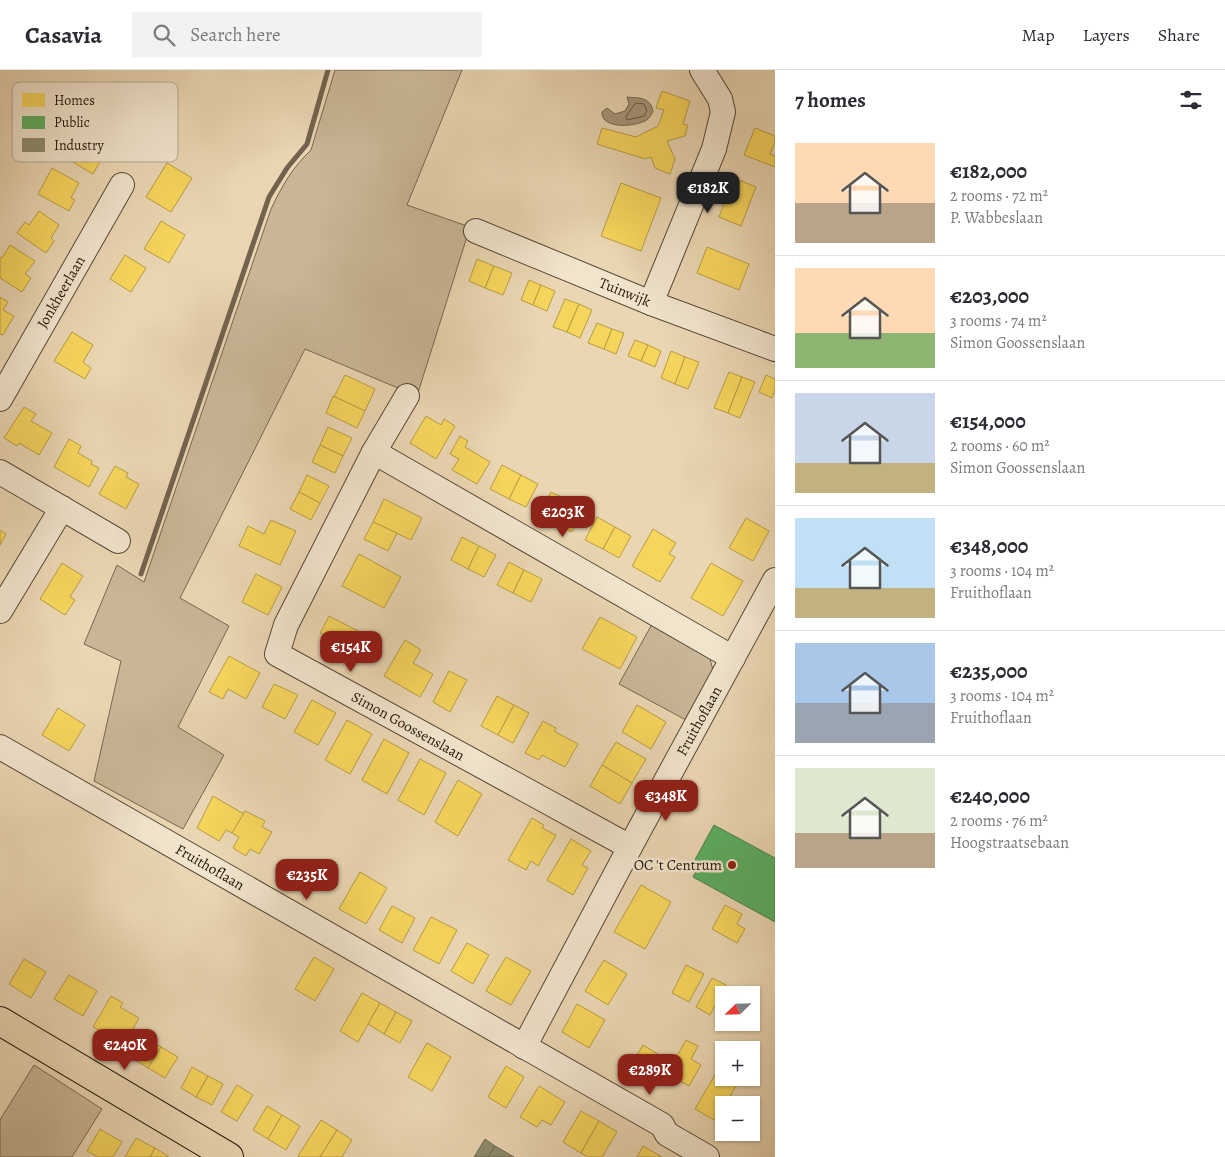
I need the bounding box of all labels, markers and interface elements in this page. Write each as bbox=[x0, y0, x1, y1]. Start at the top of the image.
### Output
search box bbox=[132, 12, 482, 57]
text: Casavia bbox=[25, 19, 102, 51]
icon: search bbox=[150, 21, 178, 49]
text: Search here bbox=[190, 22, 281, 48]
text: Map bbox=[1022, 23, 1055, 47]
text: Layers bbox=[1083, 23, 1130, 47]
text: Share bbox=[1158, 23, 1200, 47]
legend bbox=[12, 82, 178, 162]
text: 7 homes bbox=[795, 86, 866, 114]
icon: filters bbox=[1177, 86, 1205, 114]
text: Homes bbox=[54, 91, 95, 110]
text: Public bbox=[54, 113, 90, 132]
text: Industry bbox=[54, 136, 104, 155]
text: €182,000 bbox=[950, 157, 1027, 185]
icon: home bbox=[835, 163, 895, 223]
pin: €182K bbox=[673, 172, 743, 214]
text: €182K bbox=[688, 177, 728, 199]
text: 2 rooms · 72 m² bbox=[950, 185, 1048, 207]
text: P. Wabbeslaan bbox=[950, 207, 1043, 229]
street label: Jonkheerlaan bbox=[32, 252, 90, 332]
street label: Tuinwijk bbox=[596, 273, 654, 312]
text: €203,000 bbox=[950, 282, 1029, 310]
icon: home bbox=[835, 288, 895, 348]
text: 3 rooms · 74 m² bbox=[950, 310, 1047, 332]
text: Simon Goossenslaan bbox=[950, 332, 1085, 354]
text: €154,000 bbox=[950, 407, 1026, 435]
icon: home bbox=[835, 413, 895, 473]
text: 2 rooms · 60 m² bbox=[950, 435, 1050, 457]
text: Simon Goossenslaan bbox=[950, 457, 1085, 479]
pin: €203K bbox=[528, 496, 598, 538]
text: €203K bbox=[542, 501, 584, 523]
text: €348,000 bbox=[950, 532, 1028, 560]
icon: home bbox=[835, 538, 895, 598]
text: 3 rooms · 104 m² bbox=[950, 560, 1054, 582]
text: Fruithoflaan bbox=[950, 582, 1032, 604]
pin: €154K bbox=[316, 630, 386, 673]
text: €154K bbox=[331, 636, 371, 658]
text: €235,000 bbox=[950, 657, 1028, 685]
icon: home bbox=[835, 663, 895, 723]
street label: Fruithoflaan bbox=[672, 683, 726, 759]
text: 3 rooms · 104 m² bbox=[950, 685, 1054, 707]
street label: Simon Goossenslaan bbox=[348, 687, 468, 765]
text: Fruithoflaan bbox=[950, 707, 1032, 729]
pin: €348K bbox=[631, 780, 701, 822]
text: €240,000 bbox=[950, 782, 1030, 810]
text: €348K bbox=[645, 785, 687, 807]
icon: home bbox=[835, 788, 895, 848]
text: 2 rooms · 76 m² bbox=[950, 810, 1048, 832]
text: Hoogstraatsebaan bbox=[950, 832, 1069, 854]
street label: Fruithoflaan bbox=[172, 839, 248, 895]
place label: OC 't Centrum bbox=[634, 855, 723, 875]
pin: €235K bbox=[272, 858, 342, 901]
marker: OC 't Centrum bbox=[726, 859, 738, 871]
text: €235K bbox=[286, 864, 328, 886]
north arrow bbox=[715, 986, 760, 1031]
map controls bbox=[715, 986, 760, 1141]
pin: €240K bbox=[90, 1028, 160, 1071]
text: €240K bbox=[104, 1034, 147, 1056]
button: + bbox=[715, 1041, 760, 1086]
pin: €289K bbox=[615, 1054, 685, 1096]
text: €289K bbox=[629, 1059, 671, 1081]
button: − bbox=[715, 1096, 760, 1141]

